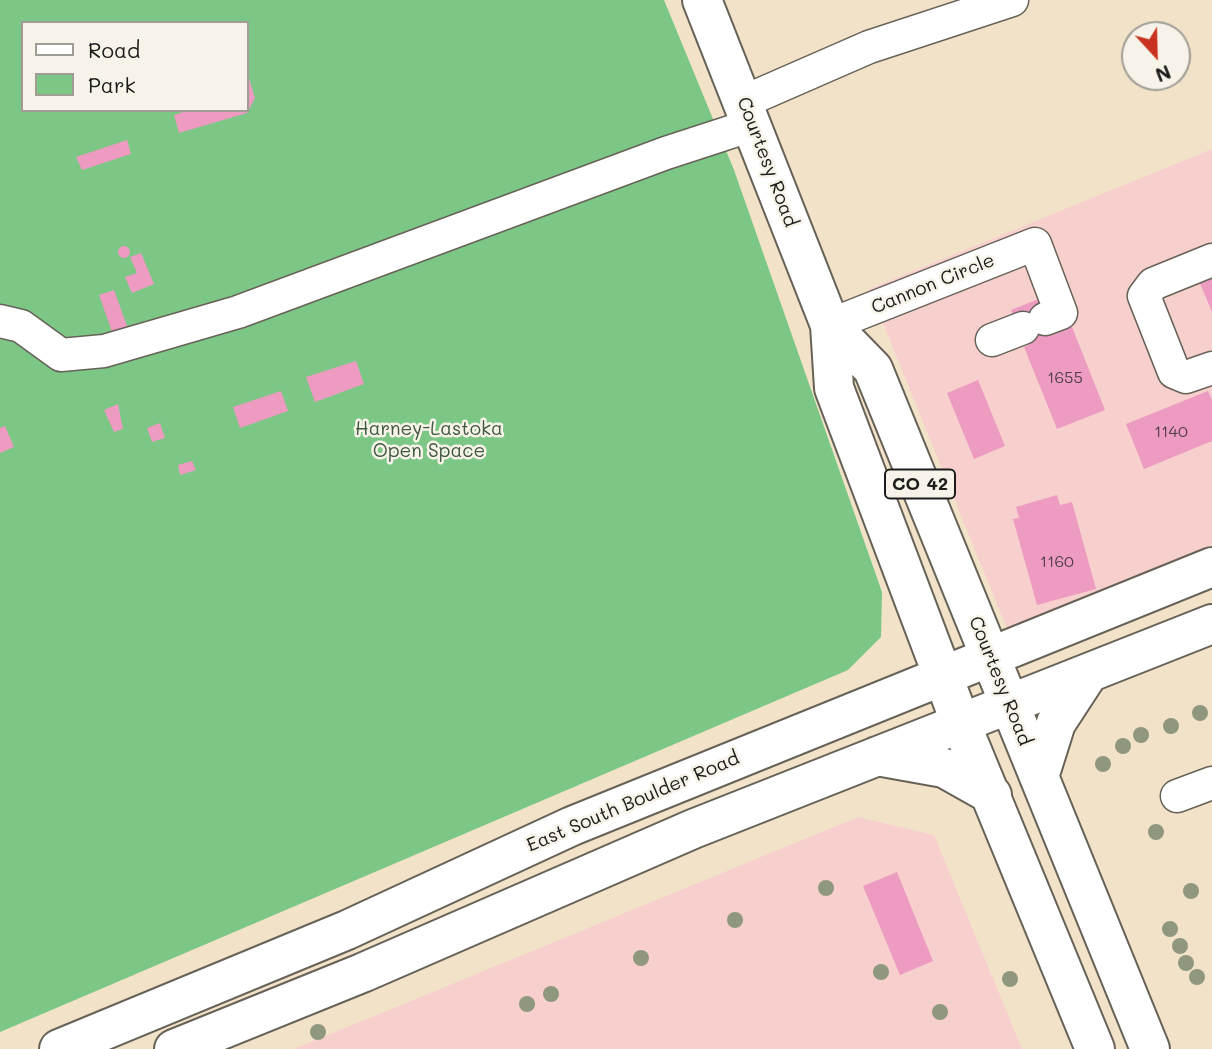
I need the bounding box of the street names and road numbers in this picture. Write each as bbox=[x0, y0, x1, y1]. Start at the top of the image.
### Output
street label: Courtesy Road bbox=[732, 94, 802, 230]
street label: Cannon Circle bbox=[868, 249, 998, 319]
road number: CO 42 bbox=[885, 470, 955, 498]
street label: Courtesy Road bbox=[964, 613, 1036, 749]
street label: East South Boulder Road bbox=[523, 747, 743, 857]

